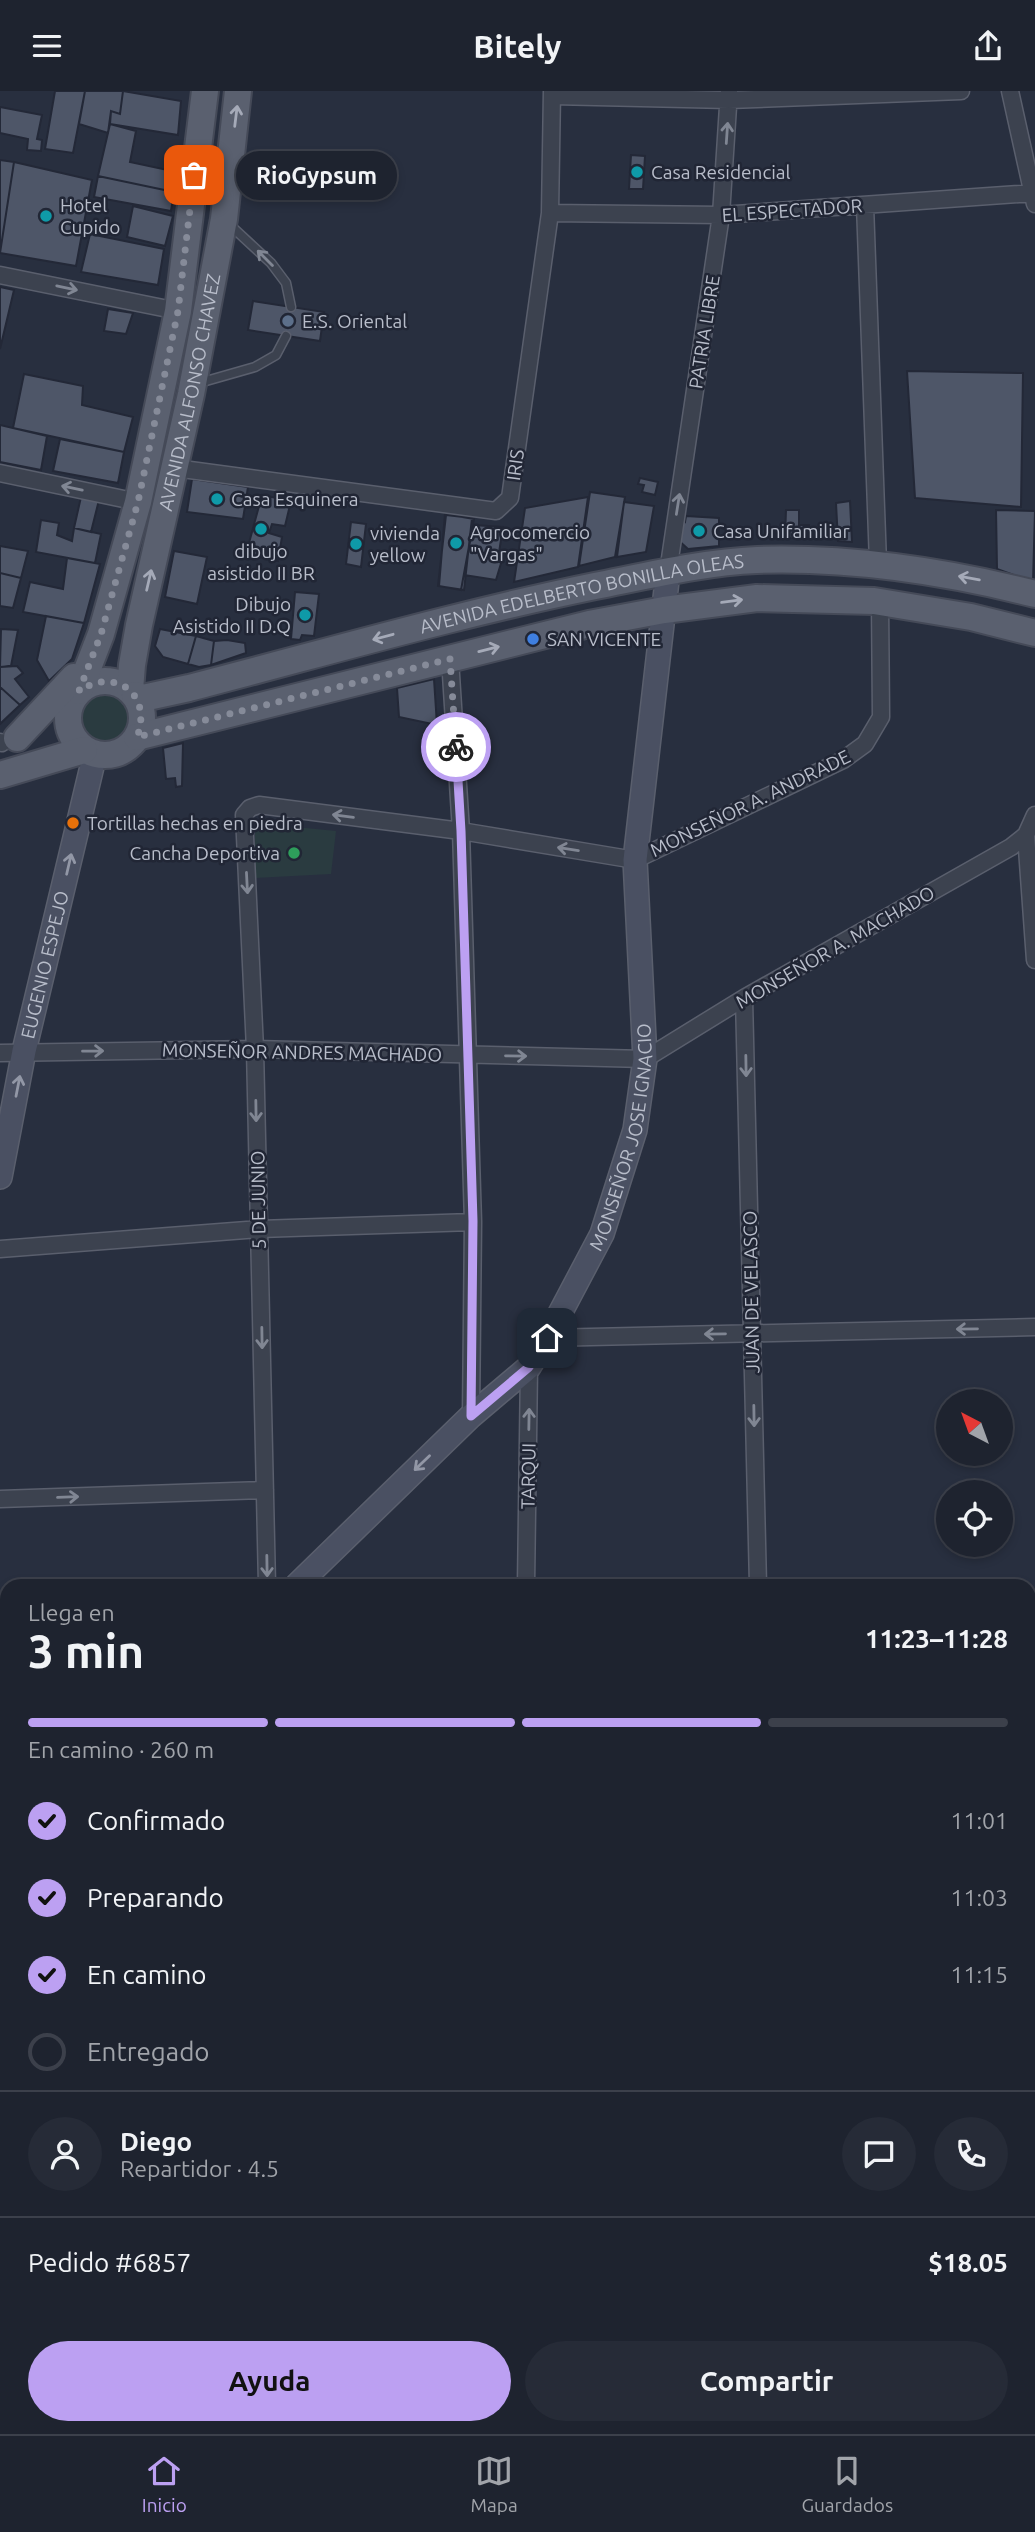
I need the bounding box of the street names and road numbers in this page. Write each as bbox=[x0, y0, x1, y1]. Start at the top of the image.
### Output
street label: EL ESPECTADOR bbox=[721, 194, 863, 226]
street label: AVENIDA ALFONSO CHAVEZ bbox=[154, 271, 225, 513]
street label: PATRIA LIBRE bbox=[684, 273, 724, 391]
street label: IRIS bbox=[502, 448, 528, 482]
street label: AVENIDA EDELBERTO BONILLA OLEAS bbox=[417, 550, 745, 638]
street label: MONSEÑOR A. ANDRADE bbox=[646, 745, 854, 861]
street label: MONSEÑOR A. MACHADO bbox=[732, 881, 938, 1013]
street label: EUGENIO ESPEJO bbox=[16, 888, 73, 1041]
street label: MONSEÑOR JOSE IGNACIO bbox=[584, 1023, 657, 1254]
street label: MONSEÑOR ANDRES MACHADO bbox=[162, 1039, 442, 1065]
street label: 5 DE JUNIO bbox=[246, 1150, 270, 1250]
street label: JUAN DE VELASCO bbox=[739, 1210, 763, 1374]
street label: TARQUI bbox=[516, 1443, 540, 1509]

